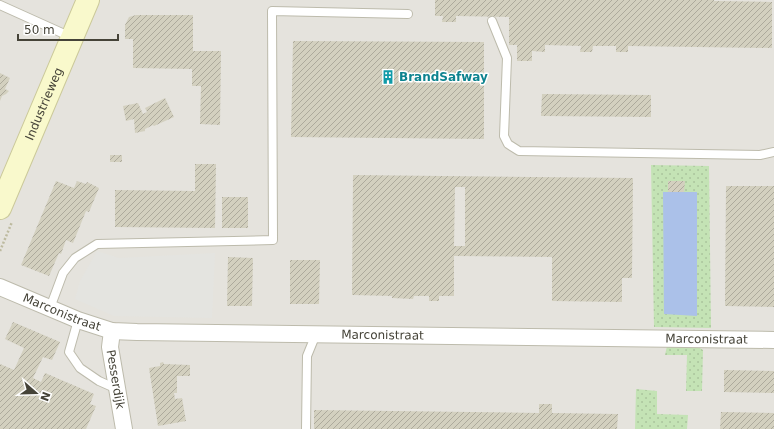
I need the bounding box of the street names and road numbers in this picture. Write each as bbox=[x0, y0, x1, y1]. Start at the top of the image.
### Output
street label: Industrieweg bbox=[22, 65, 66, 143]
street label: Marconistraat bbox=[21, 291, 103, 334]
street label: Marconistraat bbox=[341, 328, 424, 343]
street label: Marconistraat bbox=[665, 332, 748, 347]
street label: Pesserdijk bbox=[104, 349, 128, 410]

